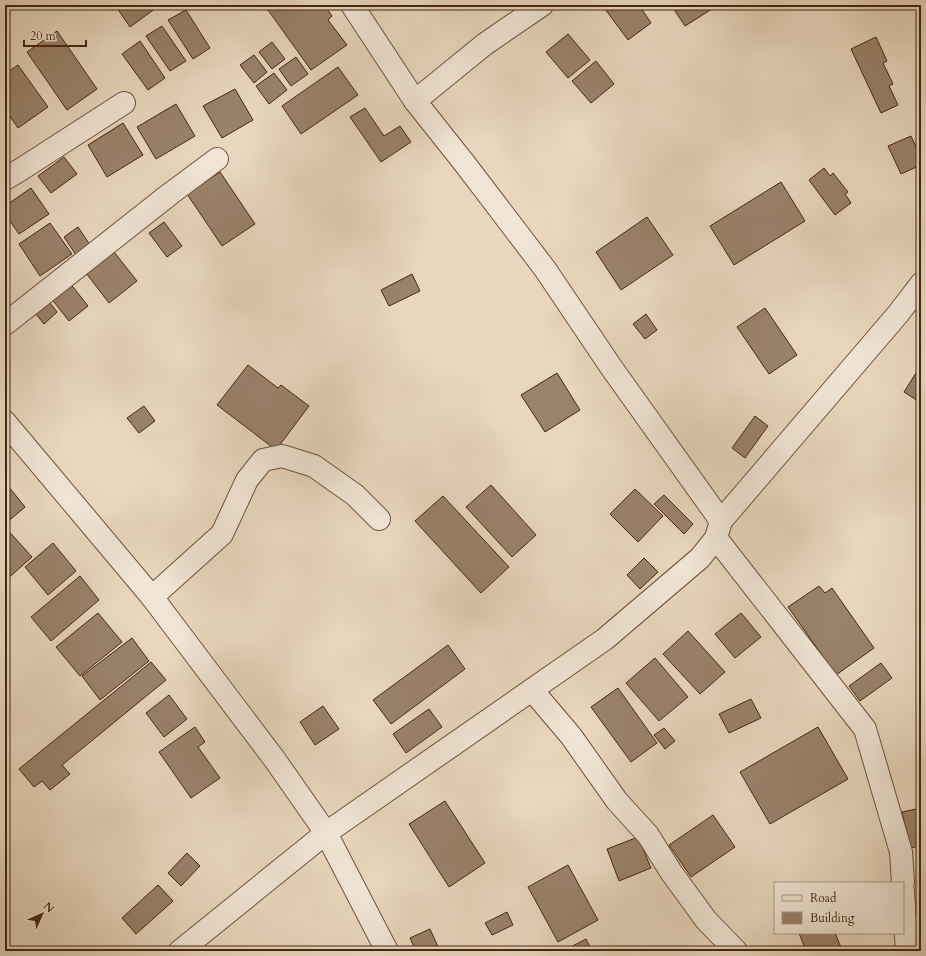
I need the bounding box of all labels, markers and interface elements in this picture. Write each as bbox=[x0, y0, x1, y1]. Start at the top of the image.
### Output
scale bar bbox=[24, 22, 86, 48]
text: 20 m bbox=[30, 28, 57, 44]
legend bbox=[774, 882, 904, 934]
text: Road bbox=[810, 890, 837, 906]
north arrow bbox=[22, 894, 62, 934]
text: N bbox=[40, 899, 58, 916]
text: Building bbox=[810, 910, 855, 926]

